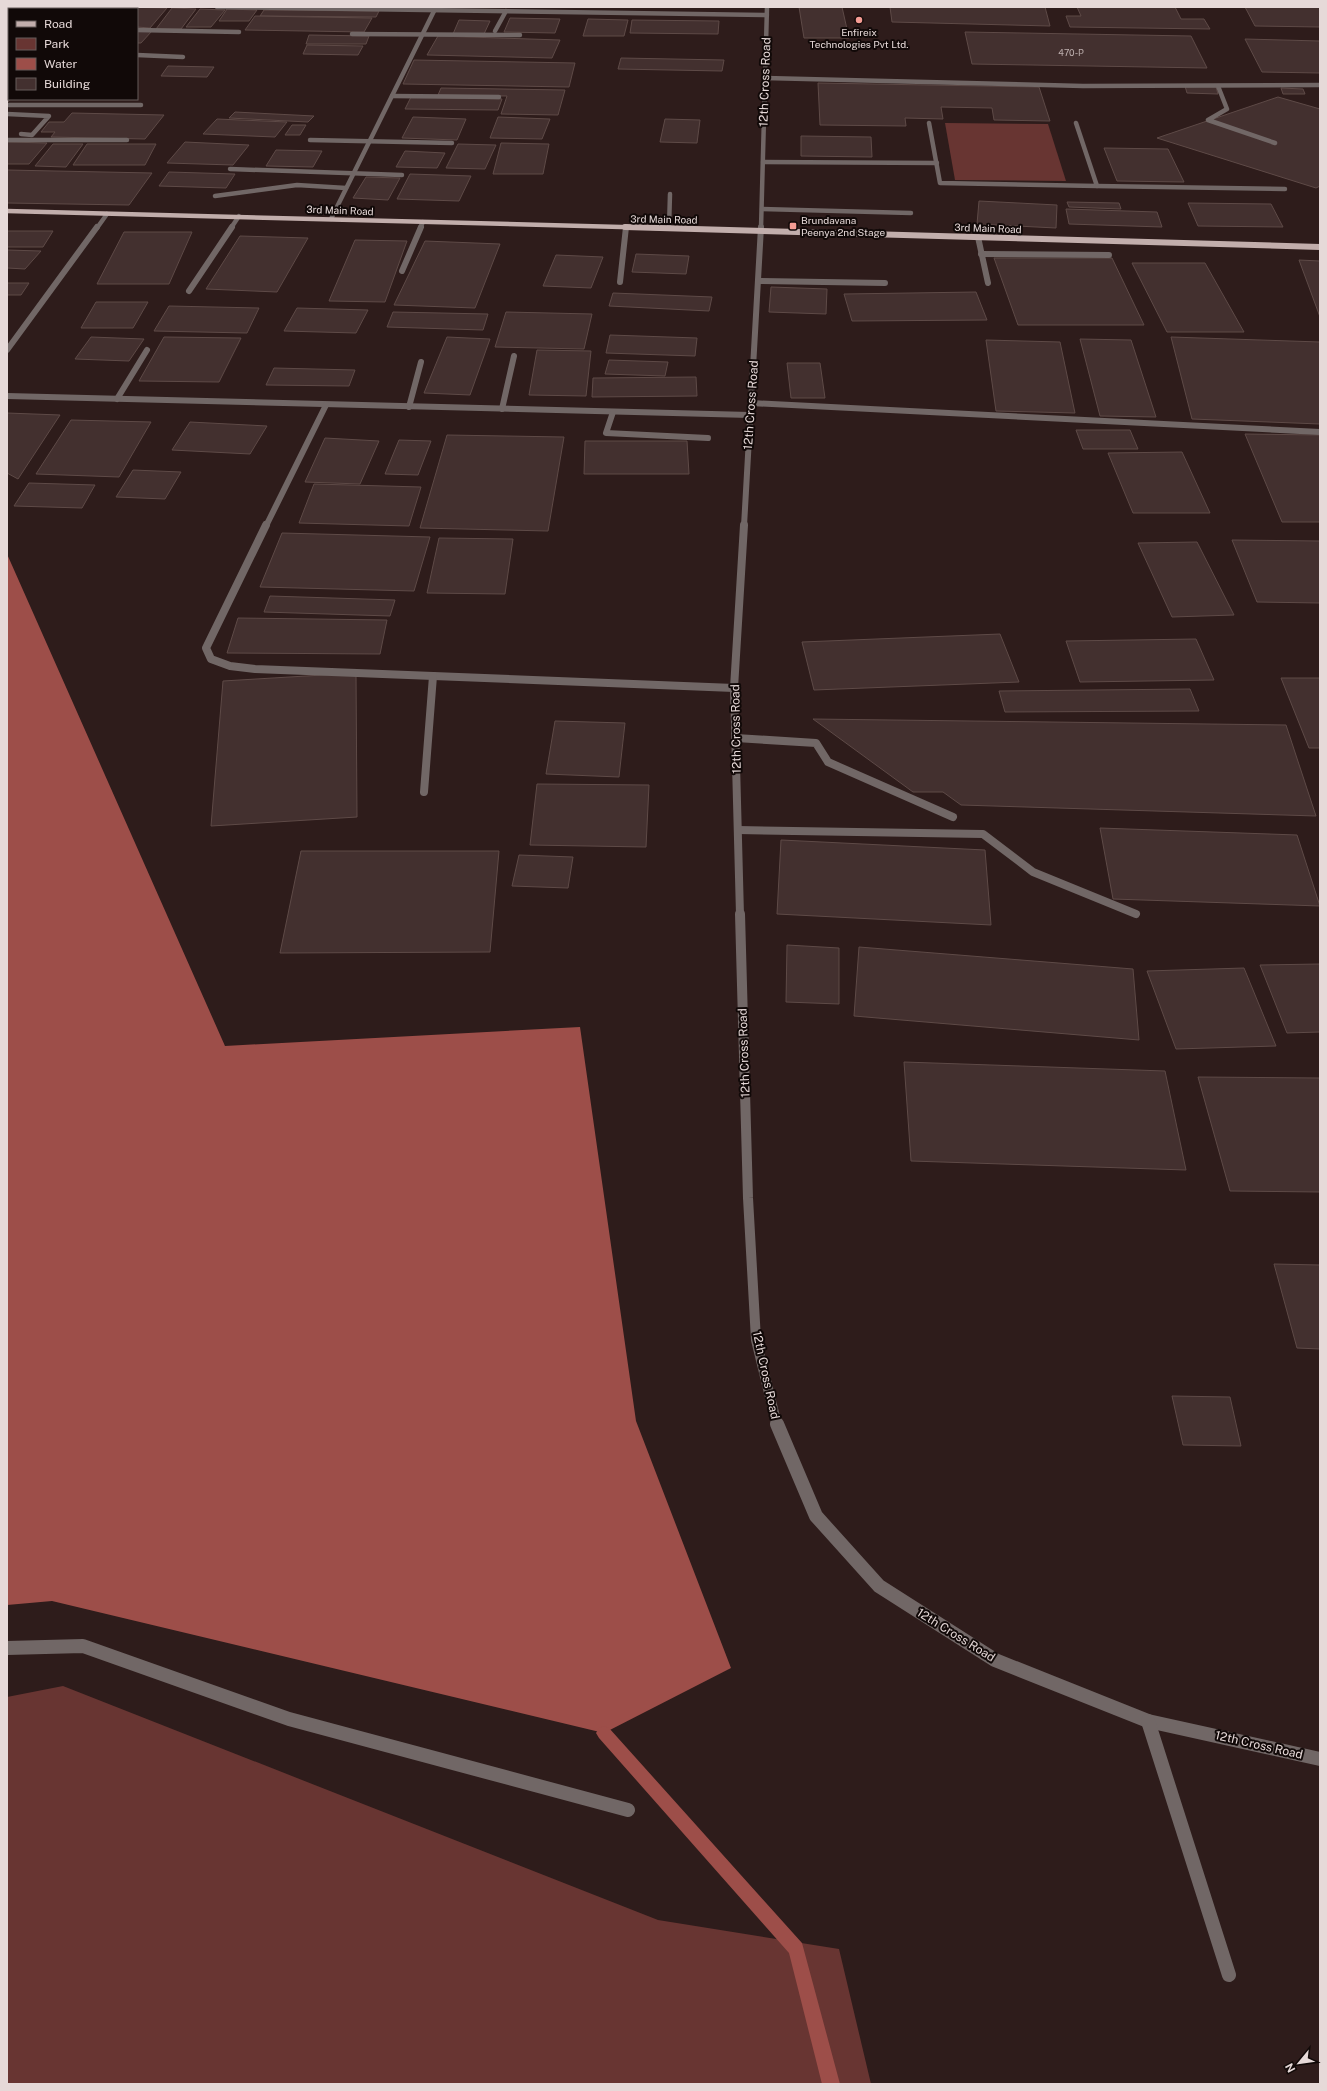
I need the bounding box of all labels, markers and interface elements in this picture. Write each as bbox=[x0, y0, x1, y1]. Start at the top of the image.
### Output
legend bbox=[8, 8, 138, 100]
marker: Enfireix Technologies Pvt Ltd. bbox=[854, 15, 864, 25]
text: Road bbox=[44, 17, 72, 31]
place label: Enfireix Technologies Pvt Ltd. bbox=[810, 26, 908, 50]
text: Park bbox=[44, 37, 70, 51]
street label: 12th Cross Road bbox=[756, 37, 774, 127]
house number: 470-P bbox=[1058, 47, 1084, 58]
text: Water bbox=[44, 57, 78, 71]
text: Building bbox=[44, 77, 90, 91]
street label: 3rd Main Road bbox=[306, 203, 374, 217]
street label: 3rd Main Road bbox=[630, 212, 698, 226]
place label: Brundavana Peenya 2nd Stage bbox=[801, 214, 885, 238]
marker: Brundavana Peenya 2nd Stage bbox=[788, 221, 798, 231]
street label: 3rd Main Road bbox=[954, 221, 1022, 235]
street label: 12th Cross Road bbox=[741, 360, 761, 450]
street label: 12th Cross Road bbox=[728, 684, 744, 774]
street label: 12th Cross Road bbox=[735, 1008, 753, 1098]
street label: 12th Cross Road bbox=[750, 1330, 782, 1420]
street label: 12th Cross Road bbox=[914, 1605, 998, 1665]
street label: 12th Cross Road bbox=[1214, 1728, 1304, 1762]
north arrow bbox=[1279, 2043, 1319, 2083]
text: N bbox=[1283, 2061, 1298, 2075]

